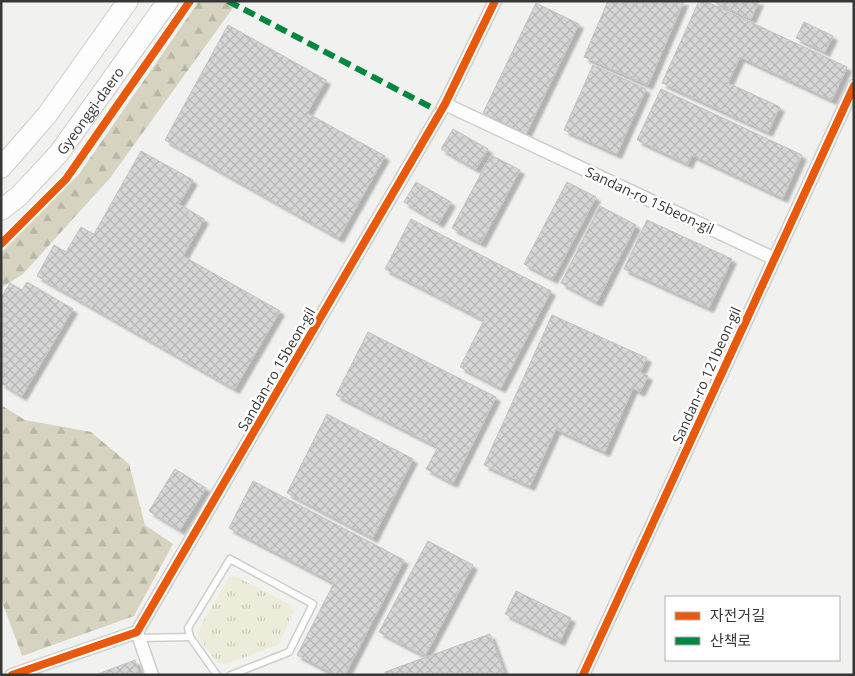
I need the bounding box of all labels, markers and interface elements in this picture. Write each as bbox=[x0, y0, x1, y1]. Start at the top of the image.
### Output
street label: Gyeonggi-daero bbox=[52, 63, 128, 158]
street label: Sandan-ro 15beon-gil bbox=[583, 162, 717, 238]
street label: Sandan-ro 15beon-gil bbox=[233, 304, 319, 434]
street label: Sandan-ro 121beon-gil bbox=[667, 304, 745, 446]
legend bbox=[665, 596, 840, 661]
text: 자전거길 bbox=[710, 605, 765, 625]
text: 산책로 bbox=[710, 630, 751, 650]

